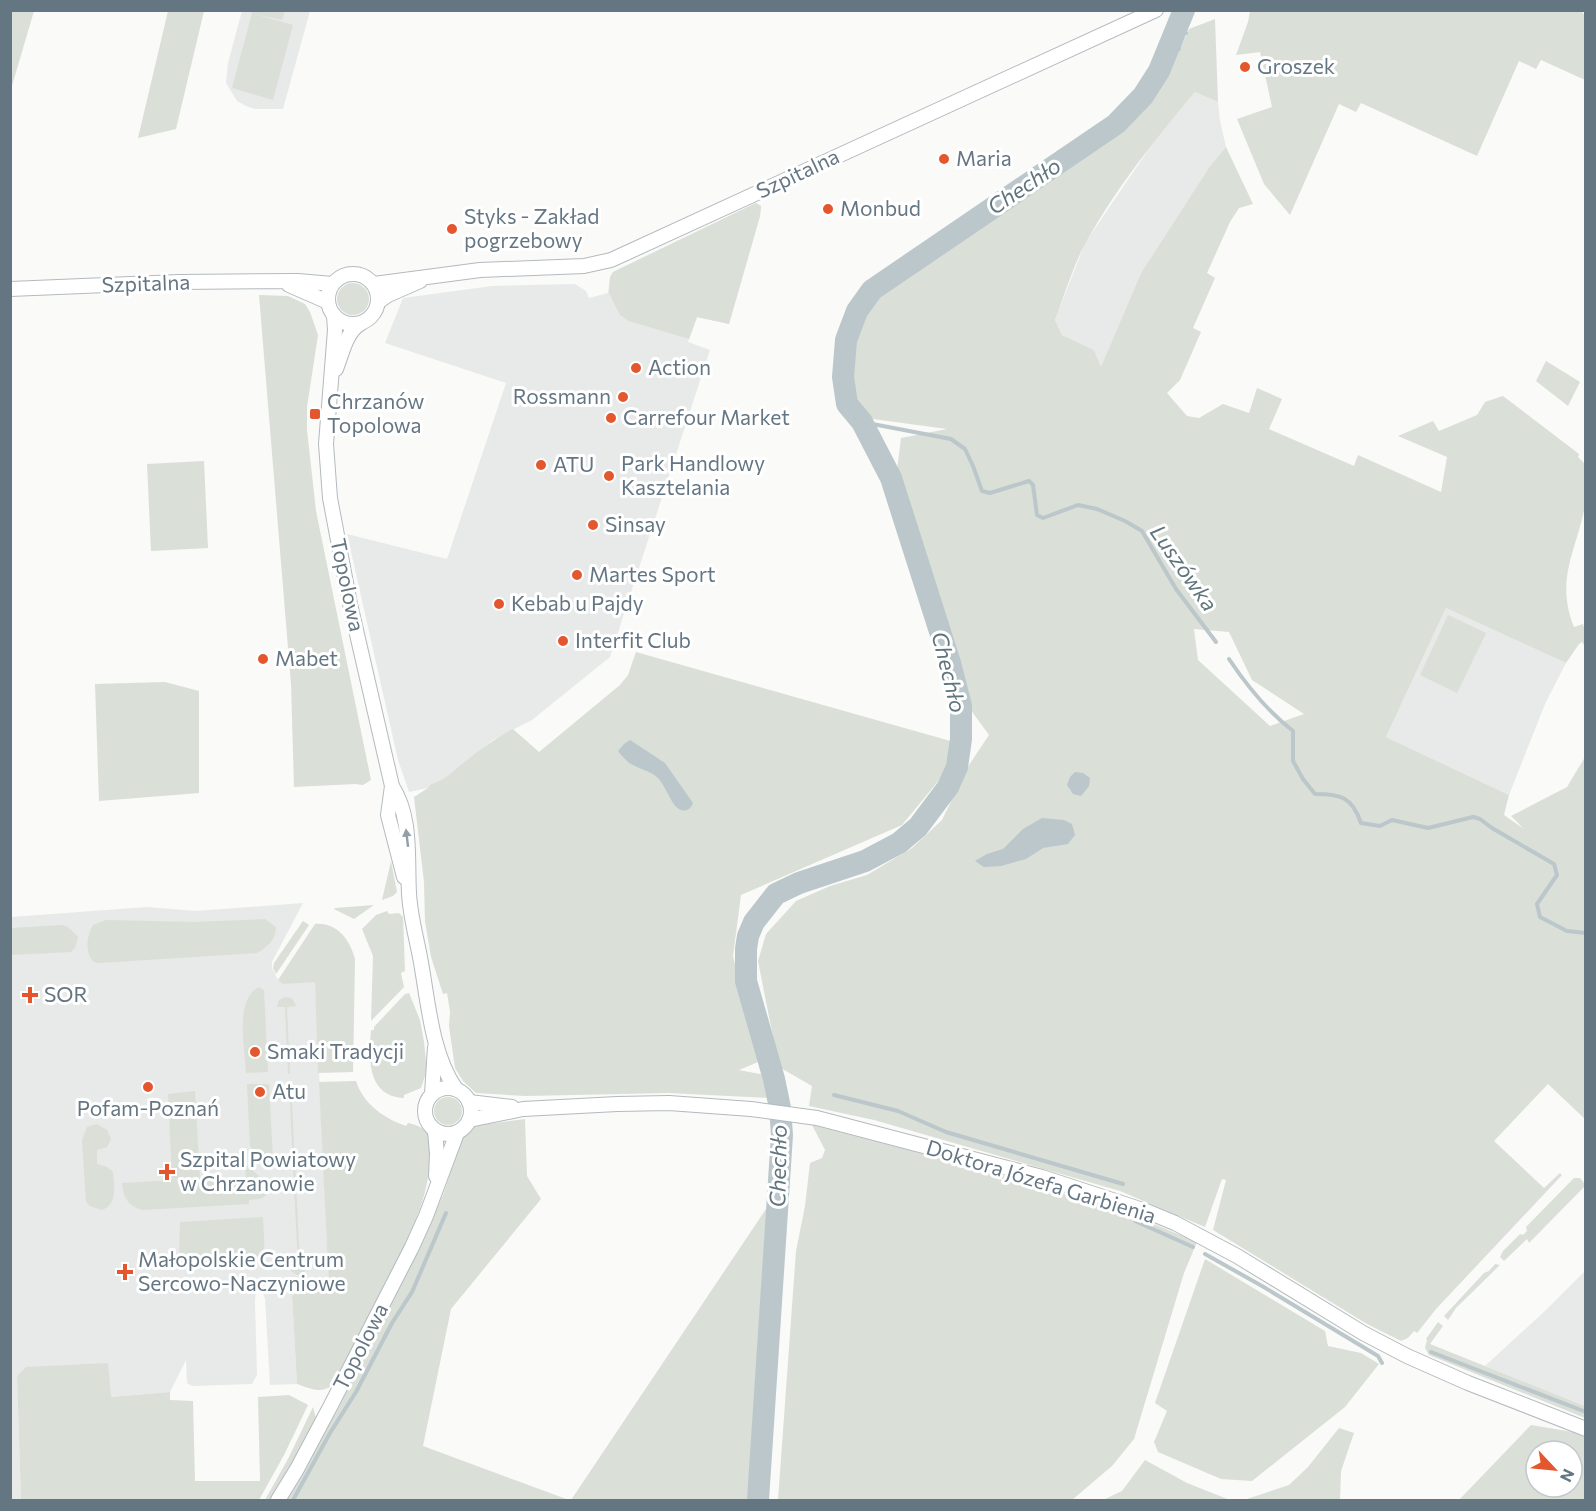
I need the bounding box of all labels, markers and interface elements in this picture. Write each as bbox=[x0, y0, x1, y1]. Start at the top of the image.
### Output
place label: Groszek bbox=[1257, 53, 1335, 78]
marker: Groszek bbox=[1238, 60, 1252, 74]
street label: Szpitalna bbox=[752, 143, 843, 203]
place label: Maria bbox=[956, 145, 1012, 170]
water label: Chechło bbox=[982, 151, 1065, 220]
marker: Maria bbox=[937, 152, 951, 166]
place label: Monbud bbox=[840, 195, 921, 220]
marker: Monbud bbox=[821, 202, 835, 216]
place label: Styks - Zakład pogrzebowy bbox=[464, 203, 599, 252]
marker: Styks - Zakład pogrzebowy bbox=[445, 222, 459, 236]
street label: Szpitalna bbox=[101, 268, 191, 297]
place label: Action bbox=[648, 354, 711, 379]
marker: Action bbox=[629, 361, 643, 375]
place label: Rossmann bbox=[513, 383, 611, 408]
place label: Chrzanów Topolowa bbox=[327, 388, 424, 437]
marker: Rossmann bbox=[616, 390, 630, 404]
place label: Carrefour Market bbox=[623, 404, 790, 429]
marker: Chrzanów Topolowa bbox=[308, 407, 322, 421]
marker: Carrefour Market bbox=[604, 411, 618, 425]
place label: Park Handlowy Kasztelania bbox=[621, 450, 765, 499]
place label: ATU bbox=[553, 451, 594, 476]
marker: ATU bbox=[534, 458, 548, 472]
marker: Park Handlowy Kasztelania bbox=[602, 469, 616, 483]
place label: Sinsay bbox=[605, 511, 666, 536]
marker: Sinsay bbox=[586, 518, 600, 532]
water label: Luszówka bbox=[1145, 519, 1224, 616]
street label: Topolowa bbox=[326, 536, 371, 633]
place label: Martes Sport bbox=[589, 561, 716, 586]
marker: Martes Sport bbox=[570, 568, 584, 582]
place label: Kebab u Pajdy bbox=[511, 590, 644, 615]
marker: Kebab u Pajdy bbox=[492, 597, 506, 611]
place label: Interfit Club bbox=[575, 627, 691, 652]
water label: Chechło bbox=[926, 629, 973, 715]
marker: Interfit Club bbox=[556, 634, 570, 648]
place label: Mabet bbox=[275, 645, 338, 670]
marker: Mabet bbox=[256, 652, 270, 666]
one-way arrow bbox=[402, 829, 412, 848]
place label: SOR bbox=[44, 981, 88, 1006]
marker: SOR bbox=[21, 986, 39, 1004]
place label: Smaki Tradycji bbox=[267, 1038, 404, 1063]
marker: Smaki Tradycji bbox=[248, 1045, 262, 1059]
place label: Atu bbox=[272, 1078, 306, 1103]
marker: Pofam-Poznań bbox=[141, 1080, 155, 1094]
marker: Atu bbox=[253, 1085, 267, 1099]
place label: Pofam-Poznań bbox=[77, 1095, 219, 1120]
water label: Chechło bbox=[763, 1124, 792, 1207]
street label: Doktora Józefa Garbienia bbox=[924, 1134, 1159, 1227]
place label: Szpital Powiatowy w Chrzanowie bbox=[180, 1146, 356, 1195]
marker: Szpital Powiatowy w Chrzanowie bbox=[158, 1163, 176, 1181]
place label: Małopolskie Centrum Sercowo-Naczyniowe bbox=[138, 1246, 345, 1295]
marker: Małopolskie Centrum Sercowo-Naczyniowe bbox=[116, 1263, 134, 1281]
street label: Topolowa bbox=[327, 1299, 392, 1394]
north arrow bbox=[1524, 1439, 1584, 1499]
text: N bbox=[1557, 1466, 1579, 1485]

